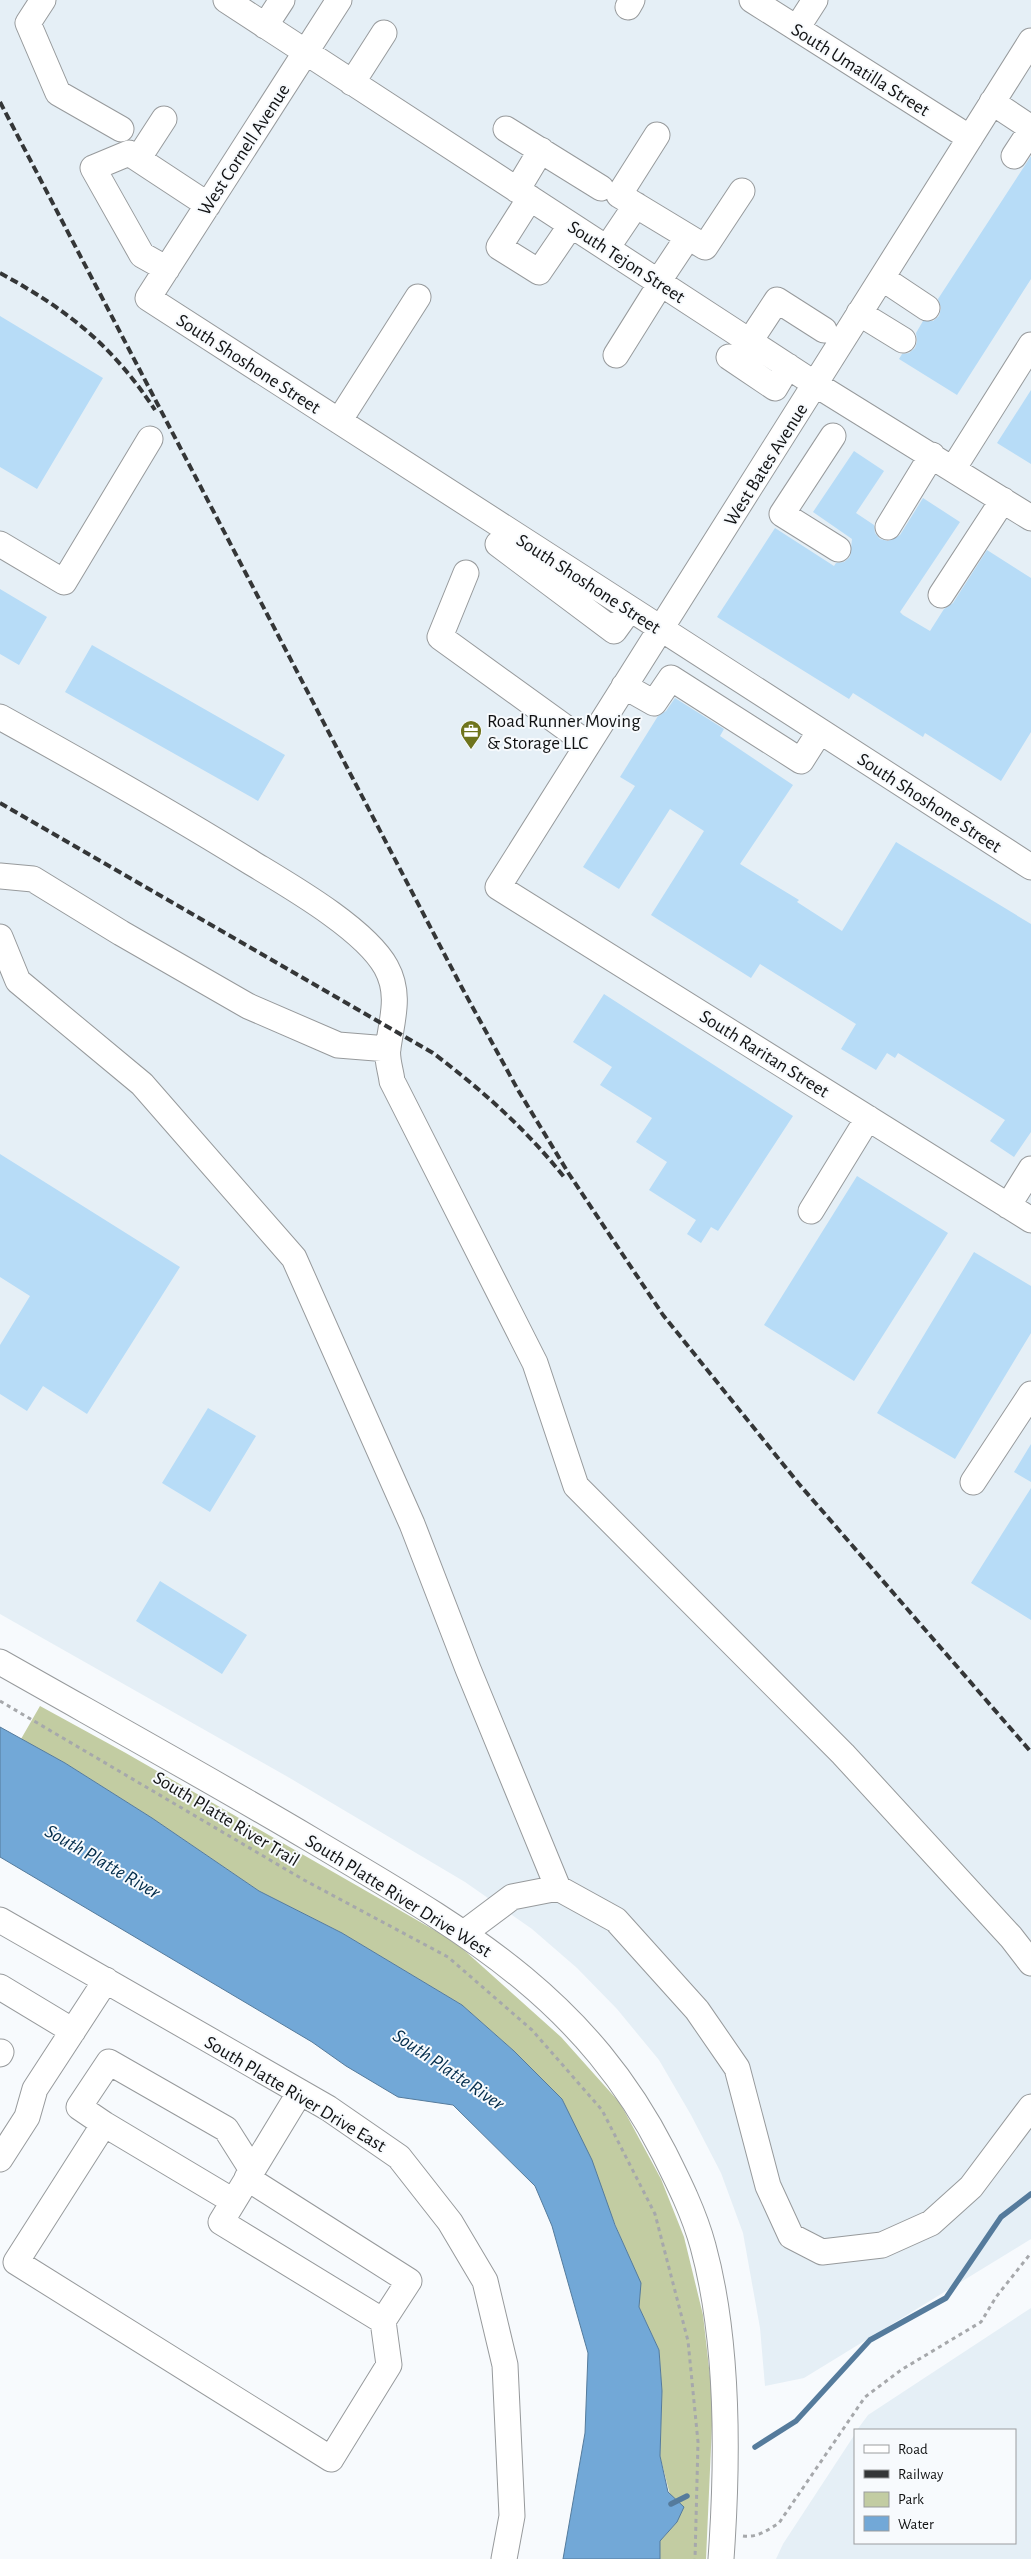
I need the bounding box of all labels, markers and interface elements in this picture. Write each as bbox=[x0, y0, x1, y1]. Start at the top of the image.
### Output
street label: South Umatilla Street bbox=[788, 20, 933, 120]
street label: West Cornell Avenue bbox=[195, 81, 294, 219]
street label: South Tejon Street bbox=[564, 217, 688, 307]
street label: South Shoshone Street bbox=[173, 311, 323, 418]
street label: West Bates Avenue bbox=[721, 400, 811, 529]
street label: South Shoshone Street bbox=[513, 531, 663, 638]
place label: Road Runner Moving & Storage LLC bbox=[487, 712, 641, 753]
office icon: Road Runner Moving & Storage LLC bbox=[459, 719, 483, 750]
street label: South Shoshone Street bbox=[854, 750, 1004, 857]
street label: South Raritan Street bbox=[696, 1007, 832, 1102]
street label: South Platte River Trail bbox=[150, 1768, 303, 1870]
water label: South Platte River bbox=[42, 1821, 164, 1903]
street label: South Platte River Drive West bbox=[302, 1831, 495, 1961]
water label: South Platte River bbox=[389, 2025, 508, 2115]
street label: South Platte River Drive East bbox=[201, 2033, 389, 2156]
legend bbox=[854, 2429, 1016, 2544]
text: Road bbox=[898, 2442, 928, 2457]
text: Railway bbox=[898, 2467, 944, 2482]
text: Park bbox=[898, 2492, 924, 2507]
text: Water bbox=[898, 2517, 934, 2532]

